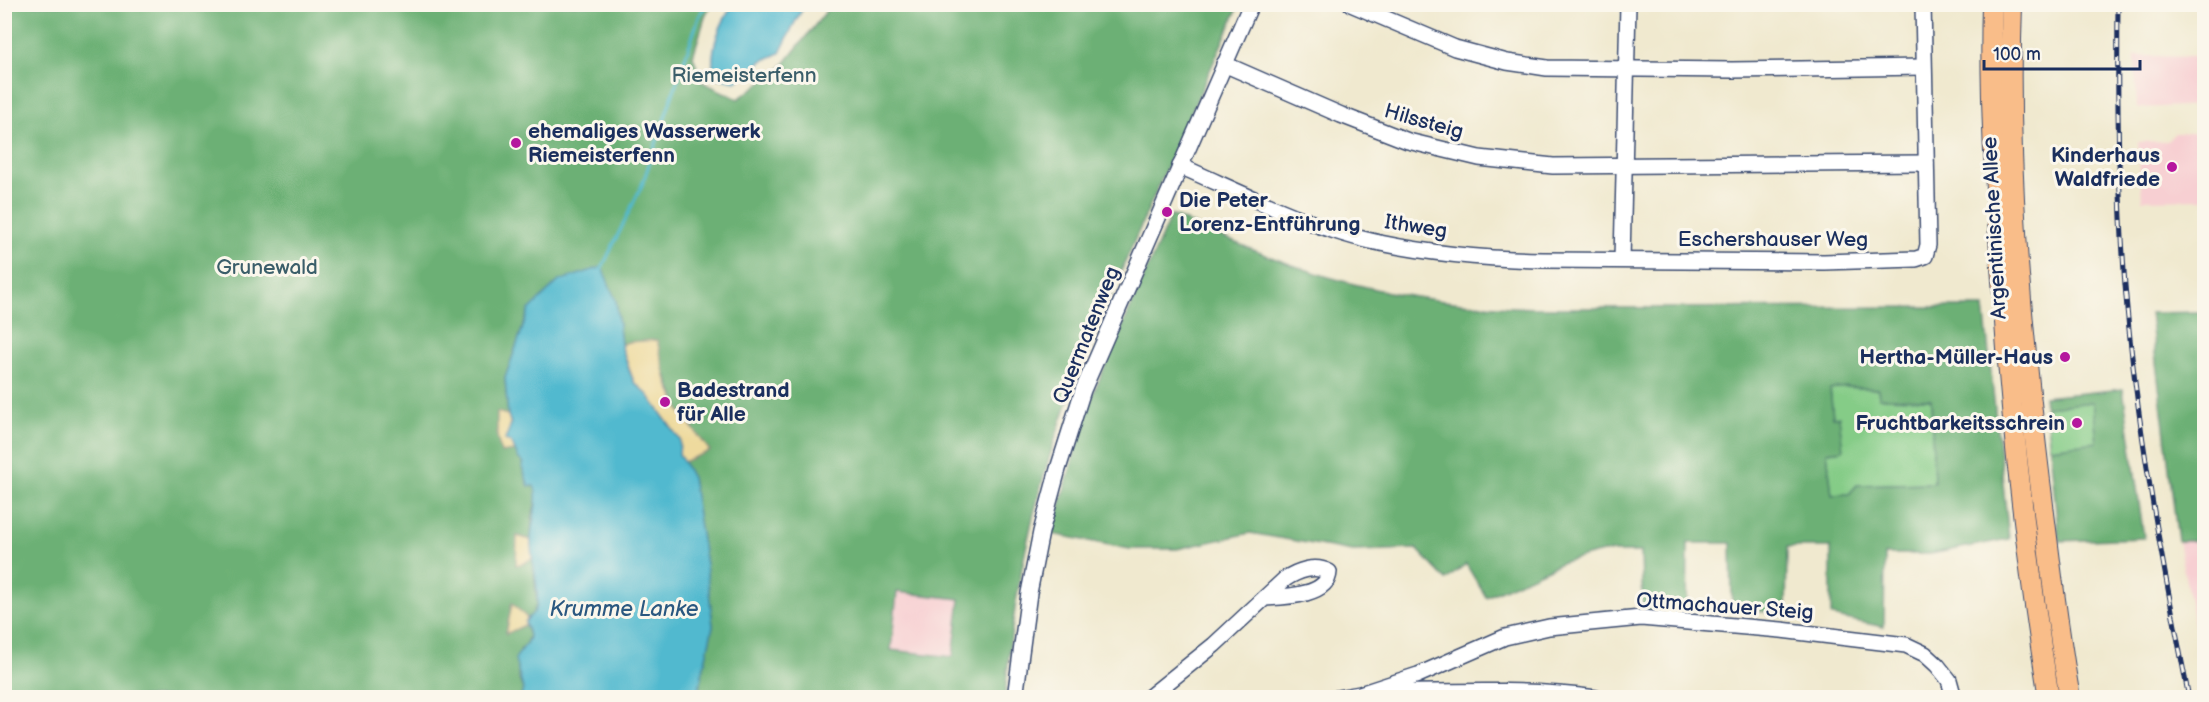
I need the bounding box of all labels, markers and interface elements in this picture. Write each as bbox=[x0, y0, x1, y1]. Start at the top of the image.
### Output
scale bar bbox=[1984, 33, 2140, 71]
text: 100 m bbox=[1993, 44, 2041, 65]
park label: Riemeisterfenn bbox=[671, 63, 817, 88]
street label: Hilssteig bbox=[1381, 98, 1466, 145]
place label: ehemaliges Wasserwerk Riemeisterfenn bbox=[528, 119, 761, 168]
marker: ehemaliges Wasserwerk Riemeisterfenn bbox=[509, 136, 523, 150]
street label: Argentinische Allee bbox=[1977, 136, 2012, 320]
place label: Kinderhaus Waldfriede bbox=[2051, 143, 2160, 192]
marker: Kinderhaus Waldfriede bbox=[2165, 160, 2179, 174]
place label: Die Peter Lorenz-Entführung bbox=[1179, 188, 1360, 237]
marker: Die Peter Lorenz-Entführung bbox=[1160, 205, 1174, 219]
street label: Ithweg bbox=[1383, 209, 1449, 244]
street label: Eschershauser Weg bbox=[1678, 227, 1868, 252]
park label: Grunewald bbox=[216, 255, 318, 280]
street label: Quermatenweg bbox=[1048, 263, 1125, 407]
place label: Hertha-Müller-Haus bbox=[1859, 345, 2053, 370]
marker: Hertha-Müller-Haus bbox=[2058, 350, 2072, 364]
place label: Badestrand für Alle bbox=[677, 378, 789, 427]
marker: Badestrand für Alle bbox=[658, 395, 672, 409]
place label: Fruchtbarkeitsschrein bbox=[1855, 411, 2065, 436]
marker: Fruchtbarkeitsschrein bbox=[2070, 416, 2084, 430]
street label: Ottmachauer Steig bbox=[1635, 588, 1815, 625]
water label: Krumme Lanke bbox=[549, 596, 699, 623]

